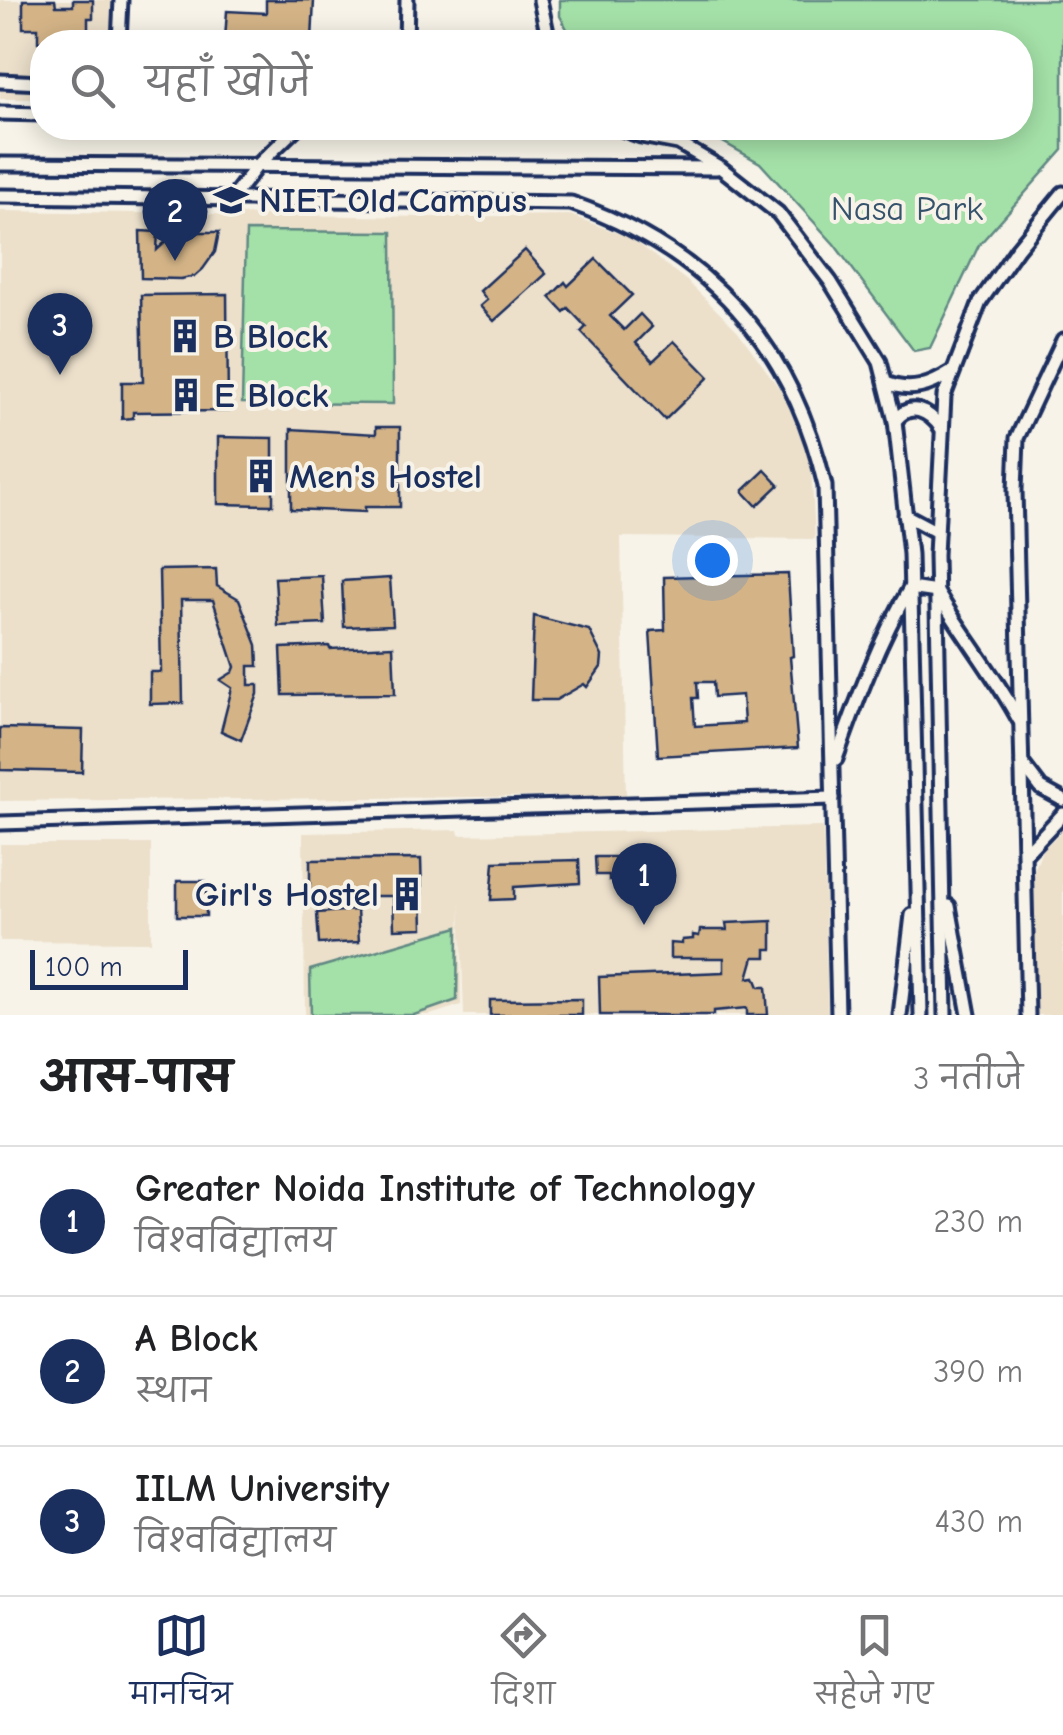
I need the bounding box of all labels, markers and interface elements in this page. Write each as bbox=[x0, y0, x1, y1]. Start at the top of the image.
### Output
search box bbox=[30, 30, 1033, 140]
icon: search bbox=[65, 58, 120, 113]
text: यहाँ खोजें bbox=[145, 61, 311, 105]
pin: 2 bbox=[142, 178, 208, 261]
place label: NIET Old Campus bbox=[259, 180, 527, 221]
school or university icon: NIET Old Campus bbox=[212, 181, 250, 219]
park label: Nasa Park bbox=[831, 188, 983, 229]
pin: 3 bbox=[28, 292, 92, 375]
place label: B Block bbox=[213, 316, 328, 357]
building icon: B Block bbox=[166, 317, 204, 355]
place label: E Block bbox=[214, 375, 328, 416]
building icon: E Block bbox=[167, 376, 205, 414]
place label: Men's Hostel bbox=[289, 456, 482, 497]
building icon: Men's Hostel bbox=[242, 457, 280, 495]
your location bbox=[687, 535, 738, 586]
pin: 1 bbox=[612, 842, 676, 925]
place label: Girl's Hostel bbox=[195, 874, 379, 915]
building icon: Girl's Hostel bbox=[388, 875, 426, 913]
scale bar bbox=[30, 945, 188, 990]
text: 100 m bbox=[45, 951, 123, 983]
text: आस-पास bbox=[40, 1053, 232, 1102]
text: 3 नतीजे bbox=[913, 1060, 1023, 1097]
text: Greater Noida Institute of Technology bbox=[135, 1167, 755, 1211]
text: 1 bbox=[66, 1203, 79, 1240]
text: 230 m bbox=[933, 1203, 1023, 1240]
text: विश्वविद्यालय bbox=[135, 1223, 336, 1260]
text: A Block bbox=[135, 1317, 258, 1361]
text: 2 bbox=[65, 1353, 80, 1390]
text: 390 m bbox=[933, 1353, 1023, 1390]
text: स्थान bbox=[135, 1373, 211, 1410]
text: IILM University bbox=[135, 1467, 389, 1511]
text: 3 bbox=[65, 1503, 80, 1540]
text: 430 m bbox=[935, 1503, 1023, 1540]
text: विश्वविद्यालय bbox=[135, 1523, 336, 1560]
tab: मानचित्र bbox=[130, 1608, 232, 1725]
tab: दिशा bbox=[492, 1608, 555, 1725]
tab: सहेजे गए bbox=[815, 1608, 933, 1725]

